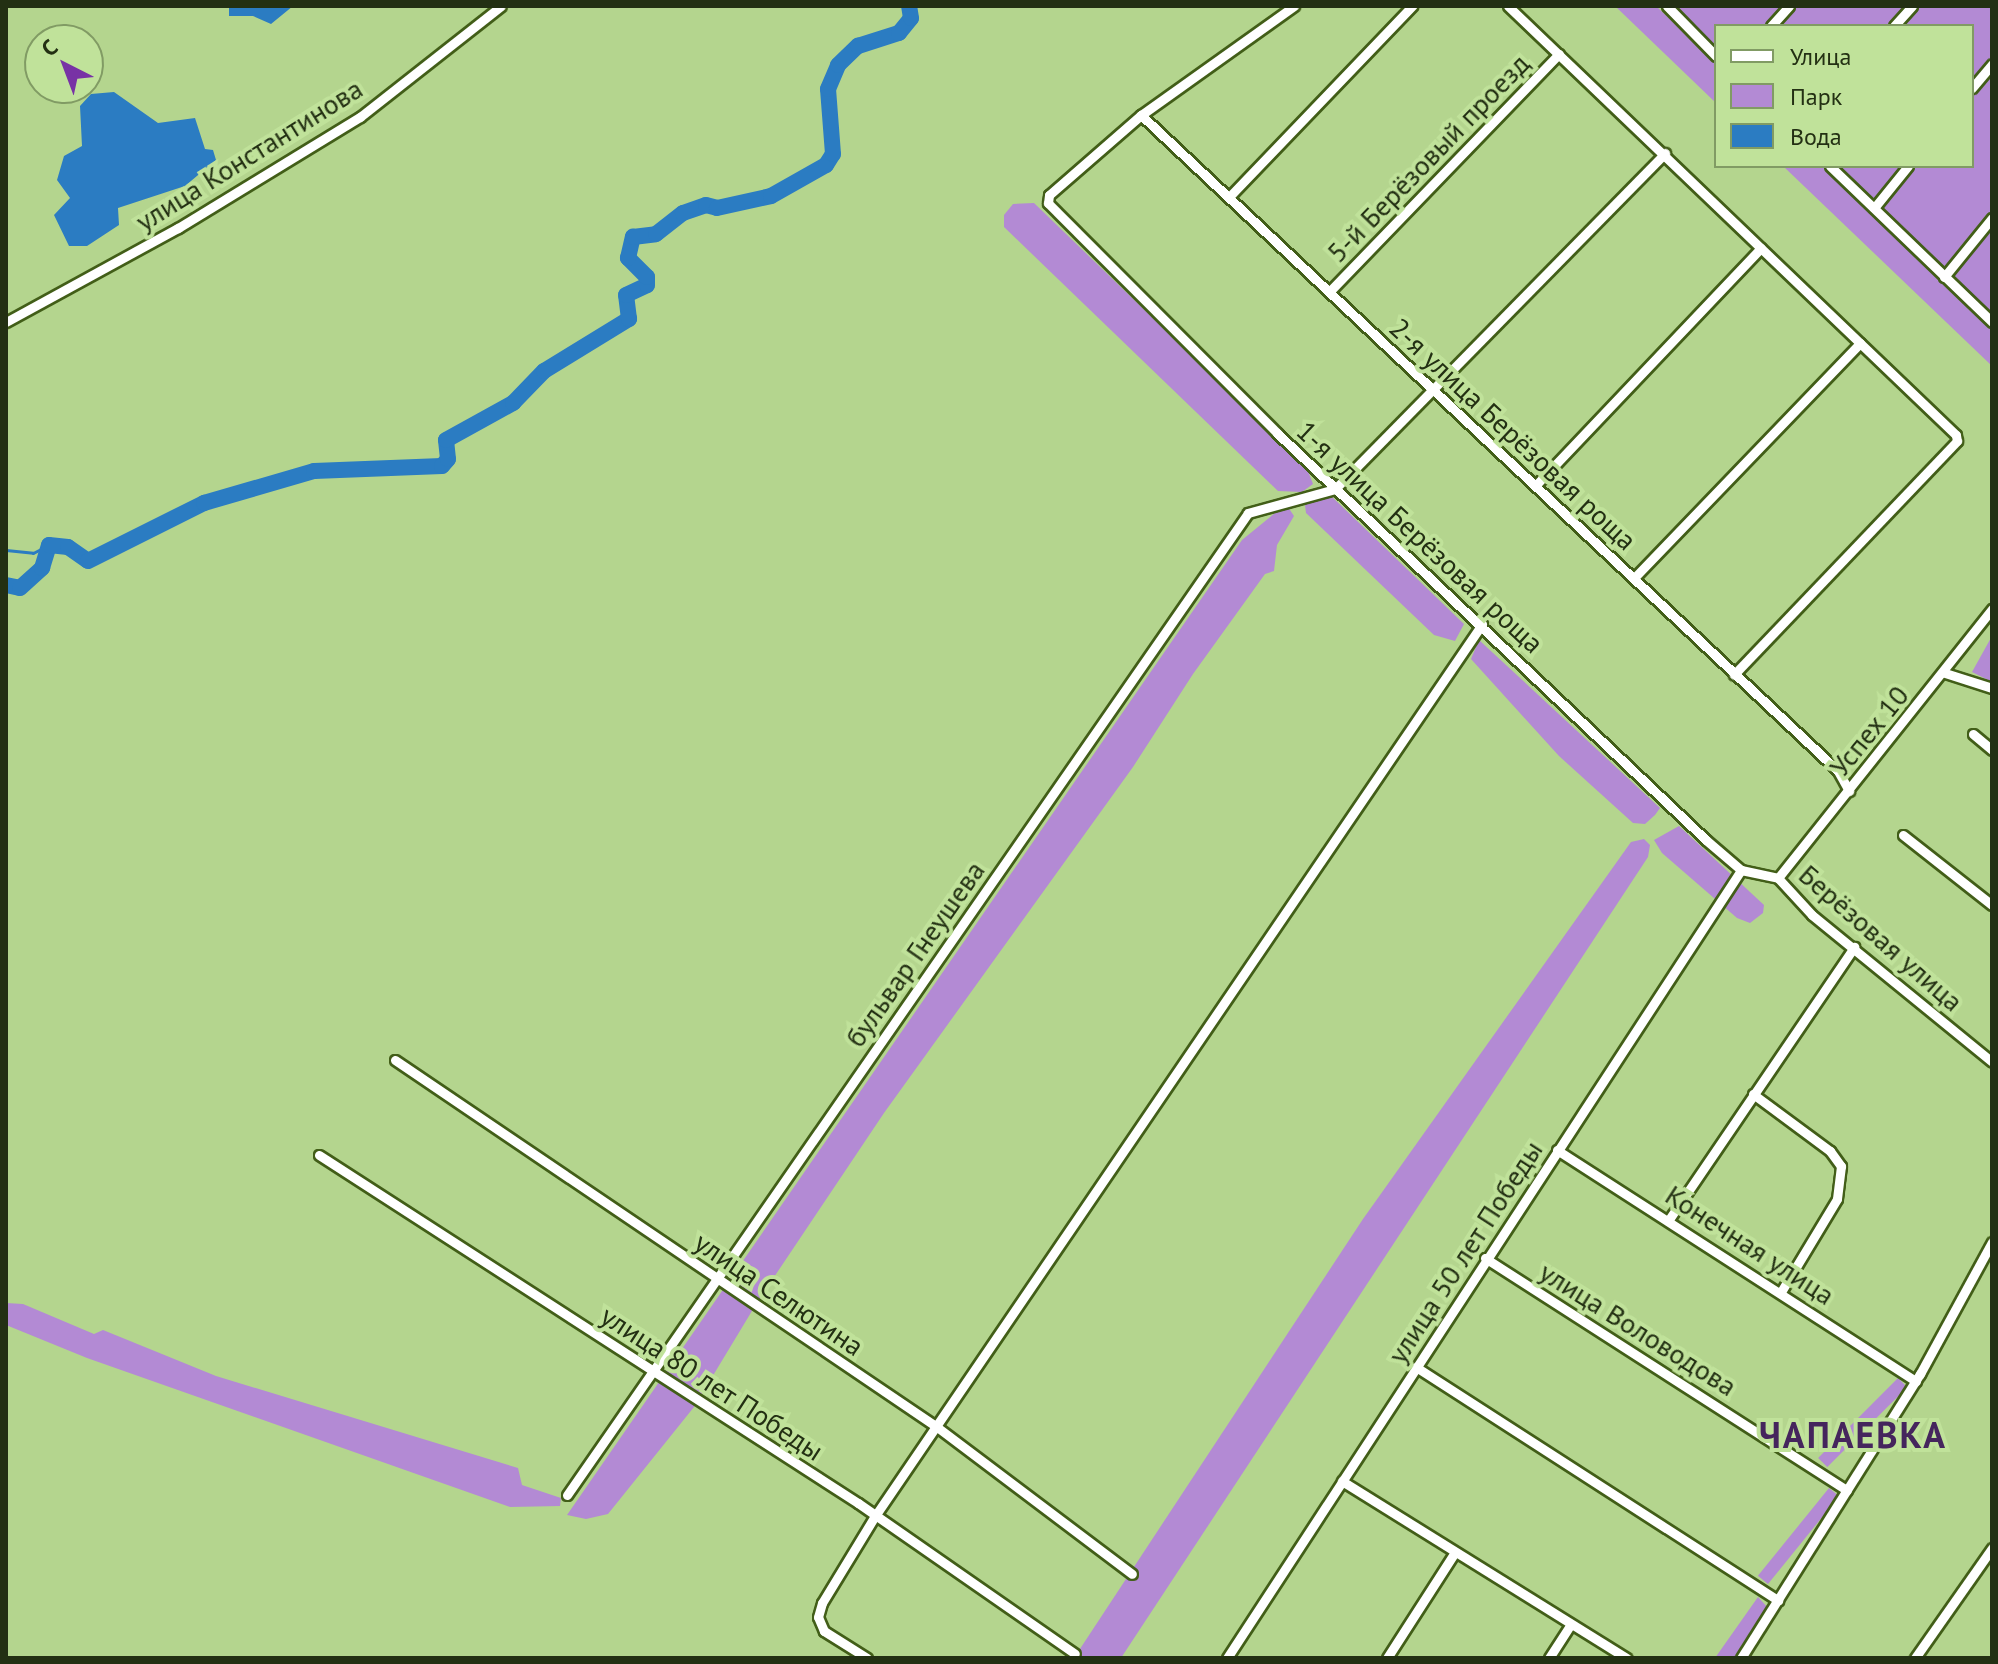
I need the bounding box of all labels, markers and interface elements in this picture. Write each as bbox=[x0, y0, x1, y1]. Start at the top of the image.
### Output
north arrow bbox=[24, 24, 104, 104]
legend bbox=[1714, 24, 1974, 168]
text: С bbox=[35, 33, 63, 62]
text: Улица bbox=[1790, 41, 1851, 72]
street label: 5-й Берёзовый проезд bbox=[1320, 47, 1536, 269]
street label: улица Константинова bbox=[129, 72, 369, 238]
text: Парк bbox=[1790, 81, 1842, 112]
text: Вода bbox=[1790, 121, 1842, 152]
street label: 2-я улица Берёзовая роща bbox=[1383, 311, 1643, 557]
street label: 1-я улица Берёзовая роща bbox=[1290, 414, 1550, 660]
street label: Успех 10 bbox=[1822, 679, 1916, 783]
street label: бульвар Гнеушева bbox=[838, 855, 992, 1053]
street label: Берёзовая улица bbox=[1792, 858, 1970, 1018]
street label: улица 50 лет Победы bbox=[1380, 1134, 1550, 1370]
street label: Конечная улица bbox=[1659, 1178, 1841, 1312]
street label: улица Селютина bbox=[688, 1225, 870, 1363]
street label: улица Воловодова bbox=[1533, 1255, 1743, 1403]
street label: улица 80 лет Победы bbox=[594, 1298, 830, 1468]
district label: ЧАПАЕВКА bbox=[1759, 1413, 1947, 1457]

